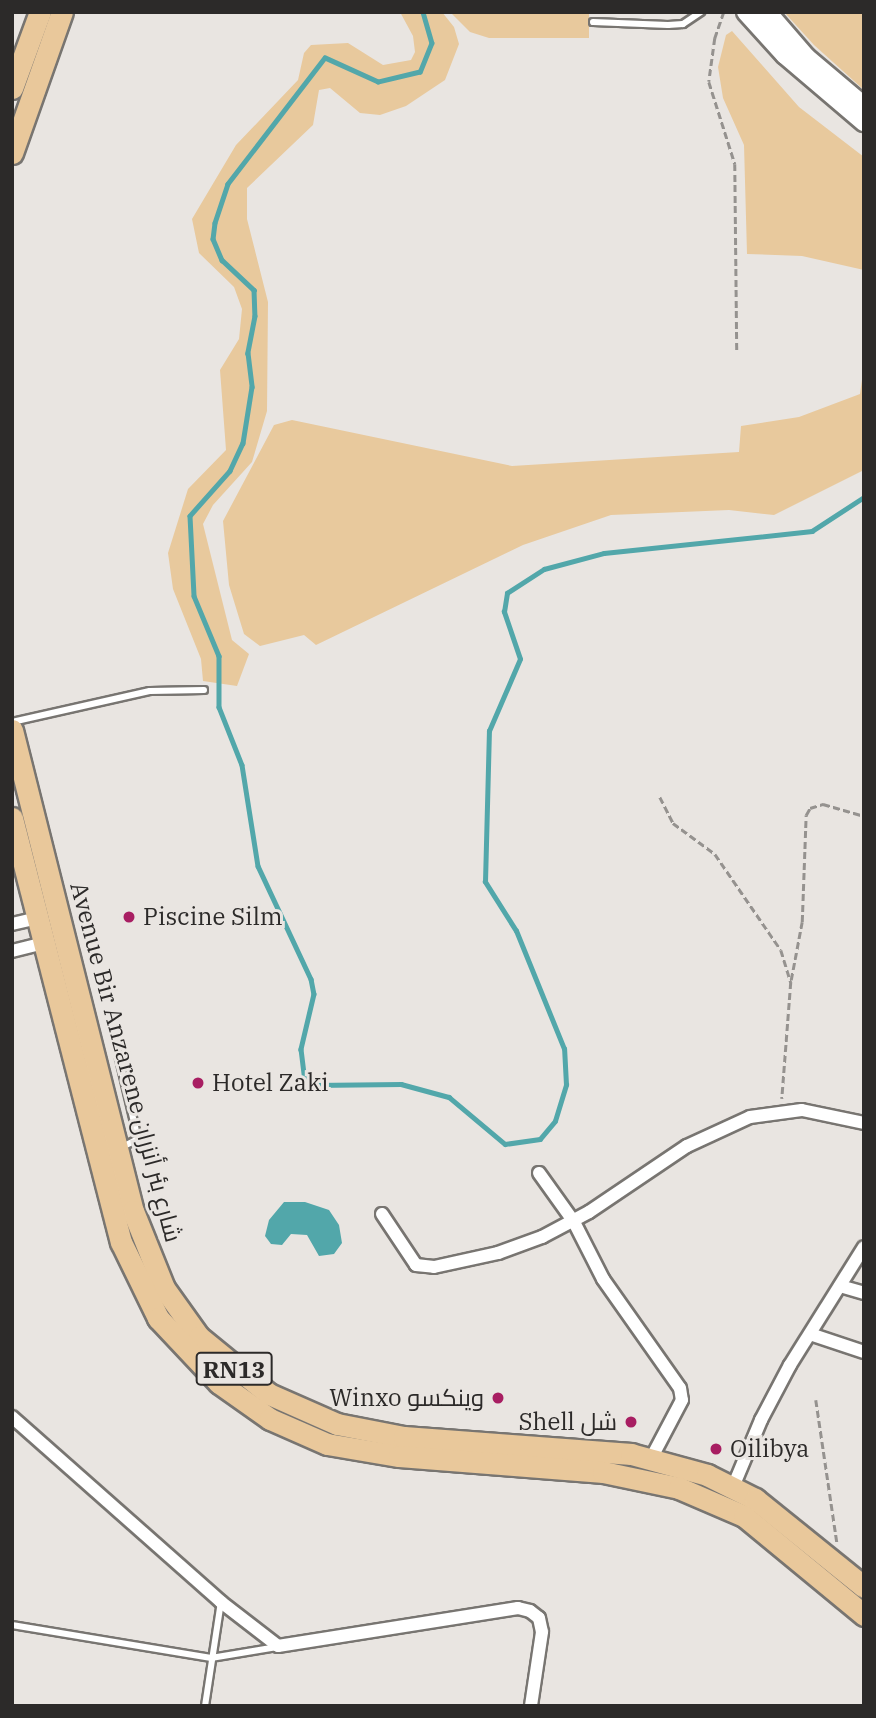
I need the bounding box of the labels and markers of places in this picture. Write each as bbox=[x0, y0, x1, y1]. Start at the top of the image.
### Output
place label: Piscine Silm bbox=[143, 903, 283, 931]
marker: Piscine Silm bbox=[121, 909, 137, 925]
place label: Hotel Zaki bbox=[212, 1069, 328, 1097]
marker: Hotel Zaki bbox=[190, 1075, 206, 1091]
place label: Winxo وينكسو bbox=[329, 1384, 484, 1412]
marker: Winxo وينكسو bbox=[490, 1390, 506, 1406]
place label: Shell شل bbox=[518, 1408, 617, 1436]
marker: Shell شل bbox=[623, 1414, 639, 1430]
place label: Oilibya bbox=[730, 1435, 809, 1463]
marker: Oilibya bbox=[708, 1441, 724, 1457]

